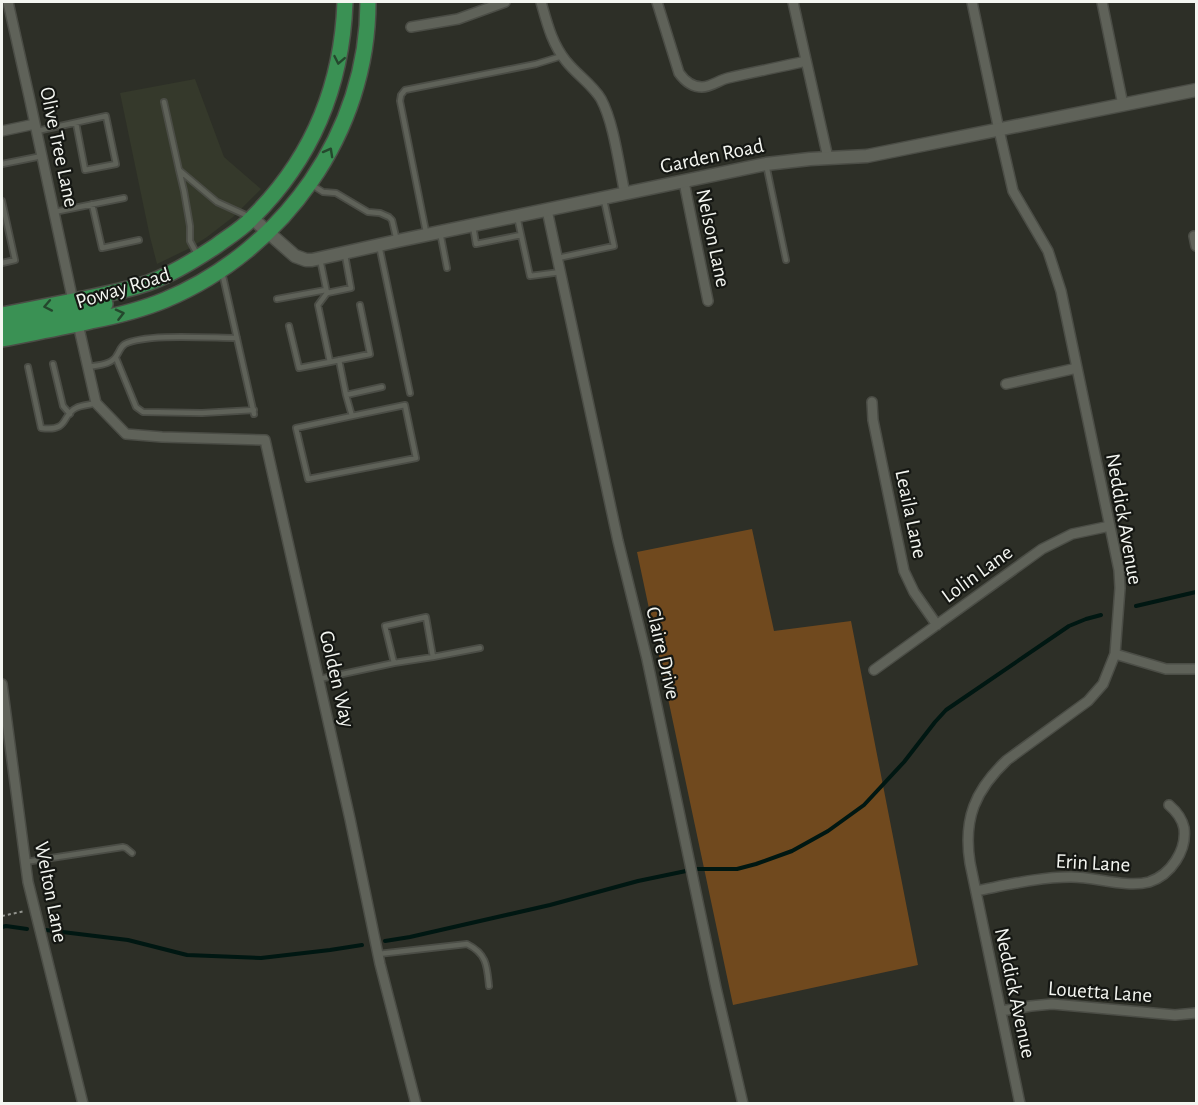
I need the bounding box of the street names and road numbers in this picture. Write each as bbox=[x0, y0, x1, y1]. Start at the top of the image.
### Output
street label: Olive Tree Lane bbox=[36, 85, 82, 209]
street label: Garden Road bbox=[658, 135, 766, 177]
street label: Nelson Lane bbox=[692, 187, 734, 289]
street label: Poway Road bbox=[73, 264, 173, 312]
street label: Neddick Avenue bbox=[1102, 452, 1146, 586]
street label: Leaila Lane bbox=[891, 468, 931, 560]
street label: Lolin Lane bbox=[938, 541, 1016, 607]
street label: Claire Drive bbox=[642, 605, 684, 701]
street label: Golden Way bbox=[316, 629, 358, 729]
street label: Welton Lane bbox=[31, 840, 71, 944]
street label: Erin Lane bbox=[1055, 851, 1131, 875]
street label: Neddick Avenue bbox=[991, 926, 1039, 1060]
street label: Louetta Lane bbox=[1047, 978, 1153, 1006]

